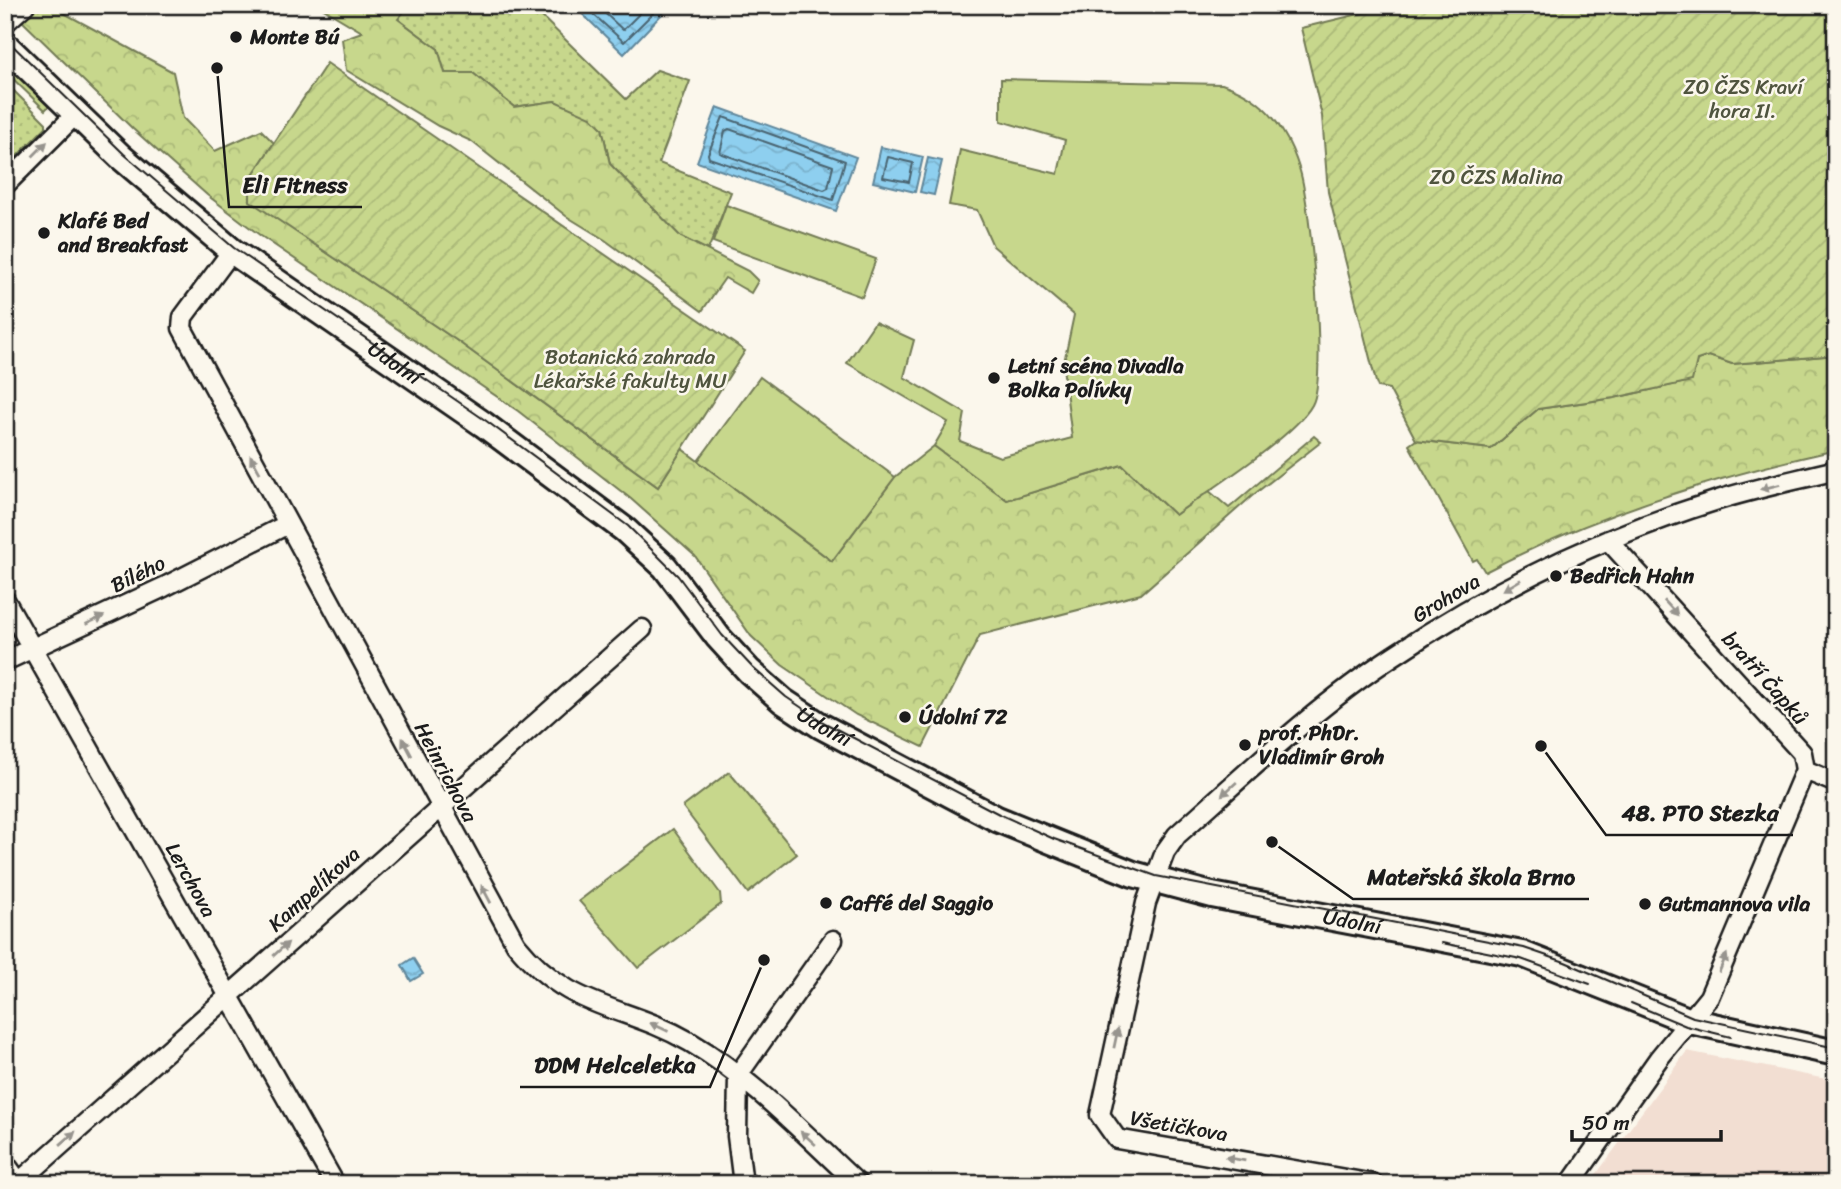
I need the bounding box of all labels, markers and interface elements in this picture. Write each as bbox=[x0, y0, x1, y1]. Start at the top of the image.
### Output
place label: Monte Bú bbox=[249, 18, 340, 56]
marker: Monte Bú bbox=[228, 29, 244, 45]
park label: ZO ČZS Kraví hora II. bbox=[1683, 68, 1805, 130]
one-way arrow bbox=[32, 141, 48, 158]
park label: ZO ČZS Malina bbox=[1429, 158, 1563, 196]
callout: Eli Fitness bbox=[229, 163, 362, 207]
text: Eli Fitness bbox=[242, 165, 348, 206]
place label: Klafé Bed and Breakfast bbox=[57, 202, 189, 264]
marker: Klafé Bed and Breakfast bbox=[36, 225, 52, 241]
street label: Údolní bbox=[359, 331, 431, 397]
park label: Botanická zahrada Lékařské fakulty MU bbox=[534, 338, 727, 400]
place label: Letní scéna Divadla Bolka Polívky bbox=[1008, 347, 1184, 409]
marker: Letní scéna Divadla Bolka Polívky bbox=[986, 370, 1002, 386]
one-way arrow bbox=[249, 454, 261, 474]
one-way arrow bbox=[1758, 482, 1780, 493]
street label: Bílého bbox=[104, 544, 172, 604]
place label: Bedřich Hahn bbox=[1570, 557, 1695, 595]
street label: Grohova bbox=[1404, 562, 1488, 633]
marker: Bedřich Hahn bbox=[1548, 568, 1564, 584]
one-way arrow bbox=[1502, 579, 1522, 591]
one-way arrow bbox=[1662, 599, 1678, 616]
one-way arrow bbox=[85, 614, 105, 625]
street label: bratří Čapků bbox=[1712, 622, 1818, 734]
street label: Údolní bbox=[789, 696, 861, 759]
place label: Údolní 72 bbox=[919, 698, 1007, 736]
marker: Údolní 72 bbox=[897, 709, 913, 725]
place label: prof. PhDr. Vladimír Groh bbox=[1257, 714, 1384, 776]
street label: Heinrichova bbox=[403, 715, 489, 830]
one-way arrow bbox=[402, 737, 413, 757]
marker: prof. PhDr. Vladimír Groh bbox=[1237, 737, 1253, 753]
one-way arrow bbox=[1220, 781, 1238, 797]
callout: 48. PTO Stezka bbox=[1606, 791, 1793, 835]
text: 48. PTO Stezka bbox=[1620, 793, 1780, 834]
street label: Lerchova bbox=[155, 835, 228, 925]
street label: Kampelíkova bbox=[259, 836, 370, 942]
callout: Mateřská škola Brno bbox=[1353, 855, 1589, 899]
text: Mateřská škola Brno bbox=[1366, 857, 1576, 898]
one-way arrow bbox=[480, 884, 492, 904]
place label: Caffé del Saggio bbox=[839, 884, 994, 922]
place label: Gutmannova vila bbox=[1658, 885, 1811, 923]
marker: Caffé del Saggio bbox=[818, 895, 834, 911]
marker: Gutmannova vila bbox=[1637, 896, 1653, 912]
street label: Údolní bbox=[1320, 897, 1387, 946]
one-way arrow bbox=[273, 941, 290, 957]
one-way arrow bbox=[1717, 952, 1728, 973]
one-way arrow bbox=[649, 1021, 669, 1033]
one-way arrow bbox=[1111, 1027, 1122, 1049]
callout: DDM Helceletka bbox=[520, 1043, 710, 1087]
text: DDM Helceletka bbox=[534, 1045, 696, 1086]
scale bar bbox=[1572, 1098, 1720, 1142]
street label: Všetičkova bbox=[1127, 1099, 1231, 1153]
text: 50 m bbox=[1582, 1104, 1630, 1142]
one-way arrow bbox=[799, 1130, 817, 1146]
one-way arrow bbox=[59, 1131, 76, 1147]
one-way arrow bbox=[1224, 1154, 1246, 1165]

